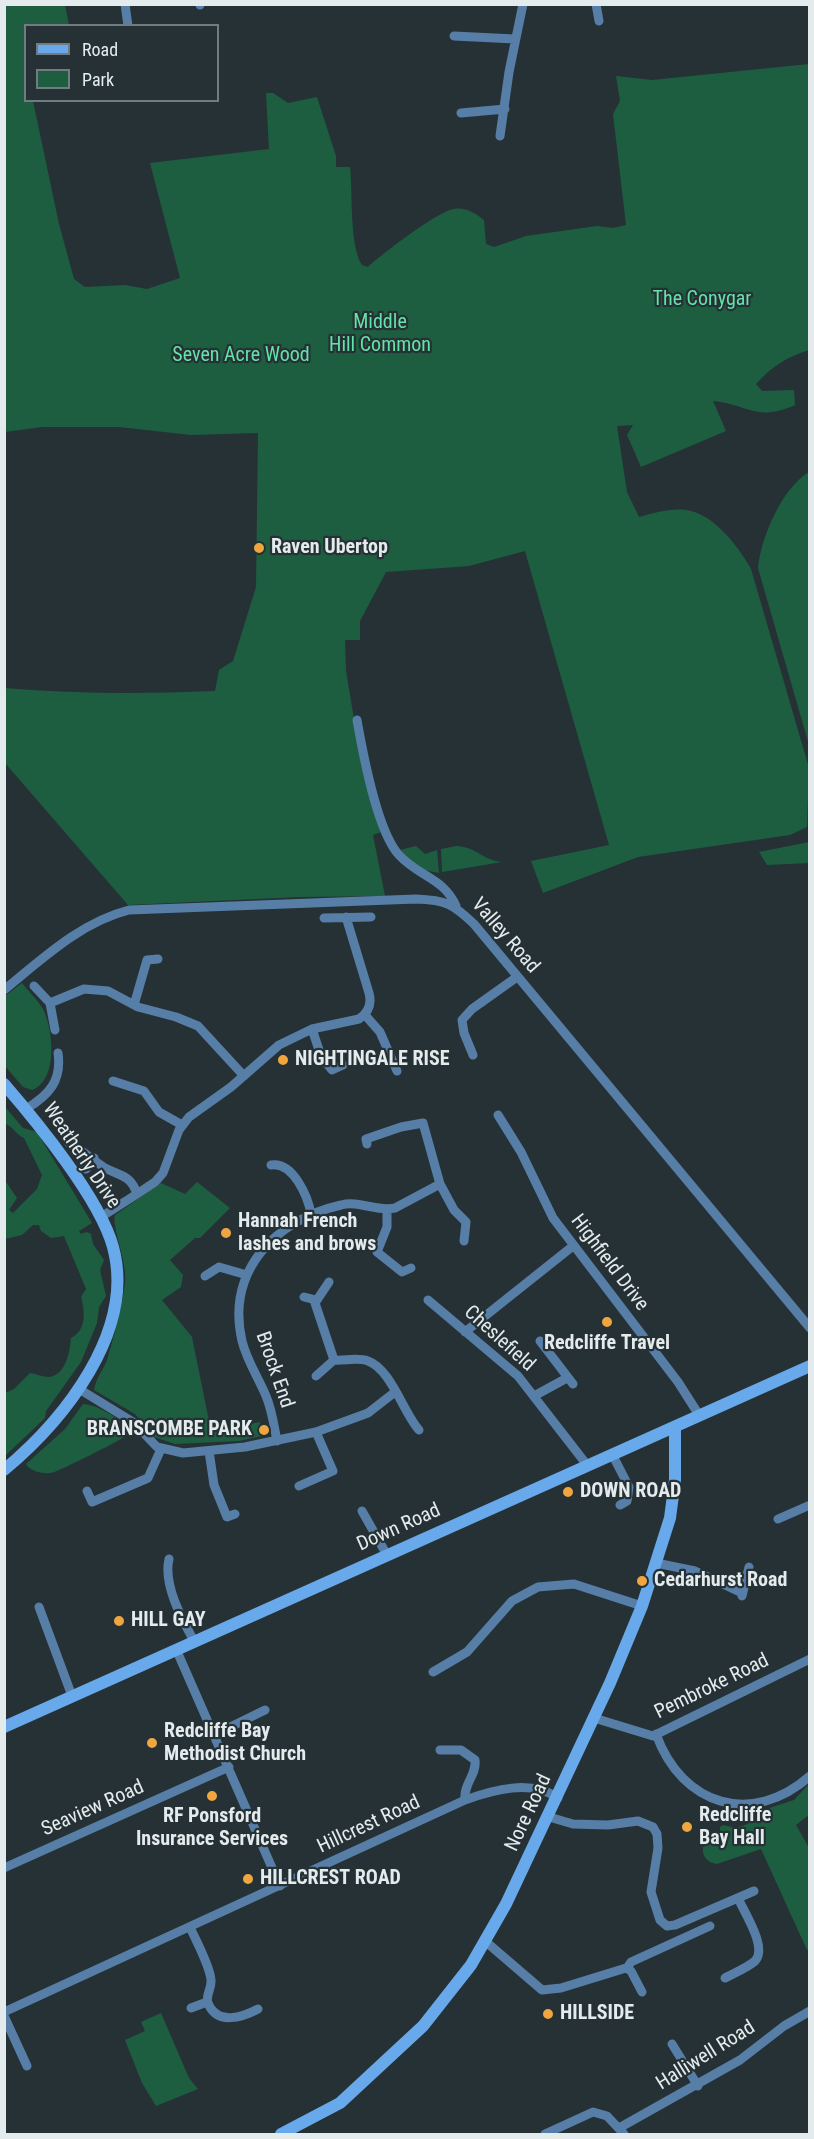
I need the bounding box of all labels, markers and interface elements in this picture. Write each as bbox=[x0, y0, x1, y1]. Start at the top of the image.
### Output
legend bbox=[24, 24, 219, 102]
text: Road bbox=[82, 39, 118, 60]
text: Park bbox=[82, 69, 114, 90]
park label: The Conygar bbox=[653, 288, 751, 312]
park label: Middle Hill Common bbox=[329, 311, 431, 358]
park label: Seven Acre Wood bbox=[172, 344, 310, 368]
place label: Raven Ubertop bbox=[271, 536, 388, 560]
marker: Raven Ubertop bbox=[252, 541, 266, 555]
street label: Valley Road bbox=[466, 893, 544, 979]
place label: NIGHTINGALE RISE bbox=[295, 1048, 450, 1072]
marker: NIGHTINGALE RISE bbox=[276, 1053, 290, 1067]
street label: Weatherly Drive bbox=[37, 1099, 125, 1213]
place label: Hannah French lashes and brows bbox=[238, 1210, 376, 1257]
street label: Highfield Drive bbox=[565, 1210, 653, 1316]
marker: Hannah French lashes and brows bbox=[219, 1226, 233, 1240]
street label: Cheslefield bbox=[459, 1301, 539, 1377]
marker: Redcliffe Travel bbox=[600, 1315, 614, 1329]
street label: Brock End bbox=[250, 1329, 298, 1411]
place label: Redcliffe Travel bbox=[544, 1332, 670, 1356]
place label: BRANSCOMBE PARK bbox=[87, 1418, 252, 1442]
marker: BRANSCOMBE PARK bbox=[257, 1423, 271, 1437]
place label: DOWN ROAD bbox=[580, 1480, 681, 1504]
marker: DOWN ROAD bbox=[561, 1485, 575, 1499]
street label: Down Road bbox=[354, 1499, 444, 1557]
place label: Cedarhurst Road bbox=[654, 1569, 787, 1593]
marker: Cedarhurst Road bbox=[635, 1574, 649, 1588]
place label: HILL GAY bbox=[131, 1609, 205, 1633]
marker: HILL GAY bbox=[112, 1614, 126, 1628]
street label: Pembroke Road bbox=[651, 1649, 773, 1725]
place label: Redcliffe Bay Methodist Church bbox=[164, 1720, 306, 1767]
marker: Redcliffe Bay Methodist Church bbox=[145, 1736, 159, 1750]
street label: Nore Road bbox=[501, 1771, 557, 1855]
street label: Seaview Road bbox=[38, 1776, 148, 1842]
marker: RF Ponsford Insurance Services bbox=[205, 1789, 219, 1803]
street label: Hillcrest Road bbox=[314, 1791, 424, 1859]
place label: Redcliffe Bay Hall bbox=[699, 1804, 771, 1851]
place label: RF Ponsford Insurance Services bbox=[136, 1805, 288, 1852]
marker: Redcliffe Bay Hall bbox=[680, 1820, 694, 1834]
place label: HILLCREST ROAD bbox=[260, 1867, 401, 1891]
marker: HILLCREST ROAD bbox=[241, 1872, 255, 1886]
place label: HILLSIDE bbox=[560, 2002, 634, 2026]
marker: HILLSIDE bbox=[541, 2007, 555, 2021]
street label: Halliwell Road bbox=[652, 2016, 760, 2096]

